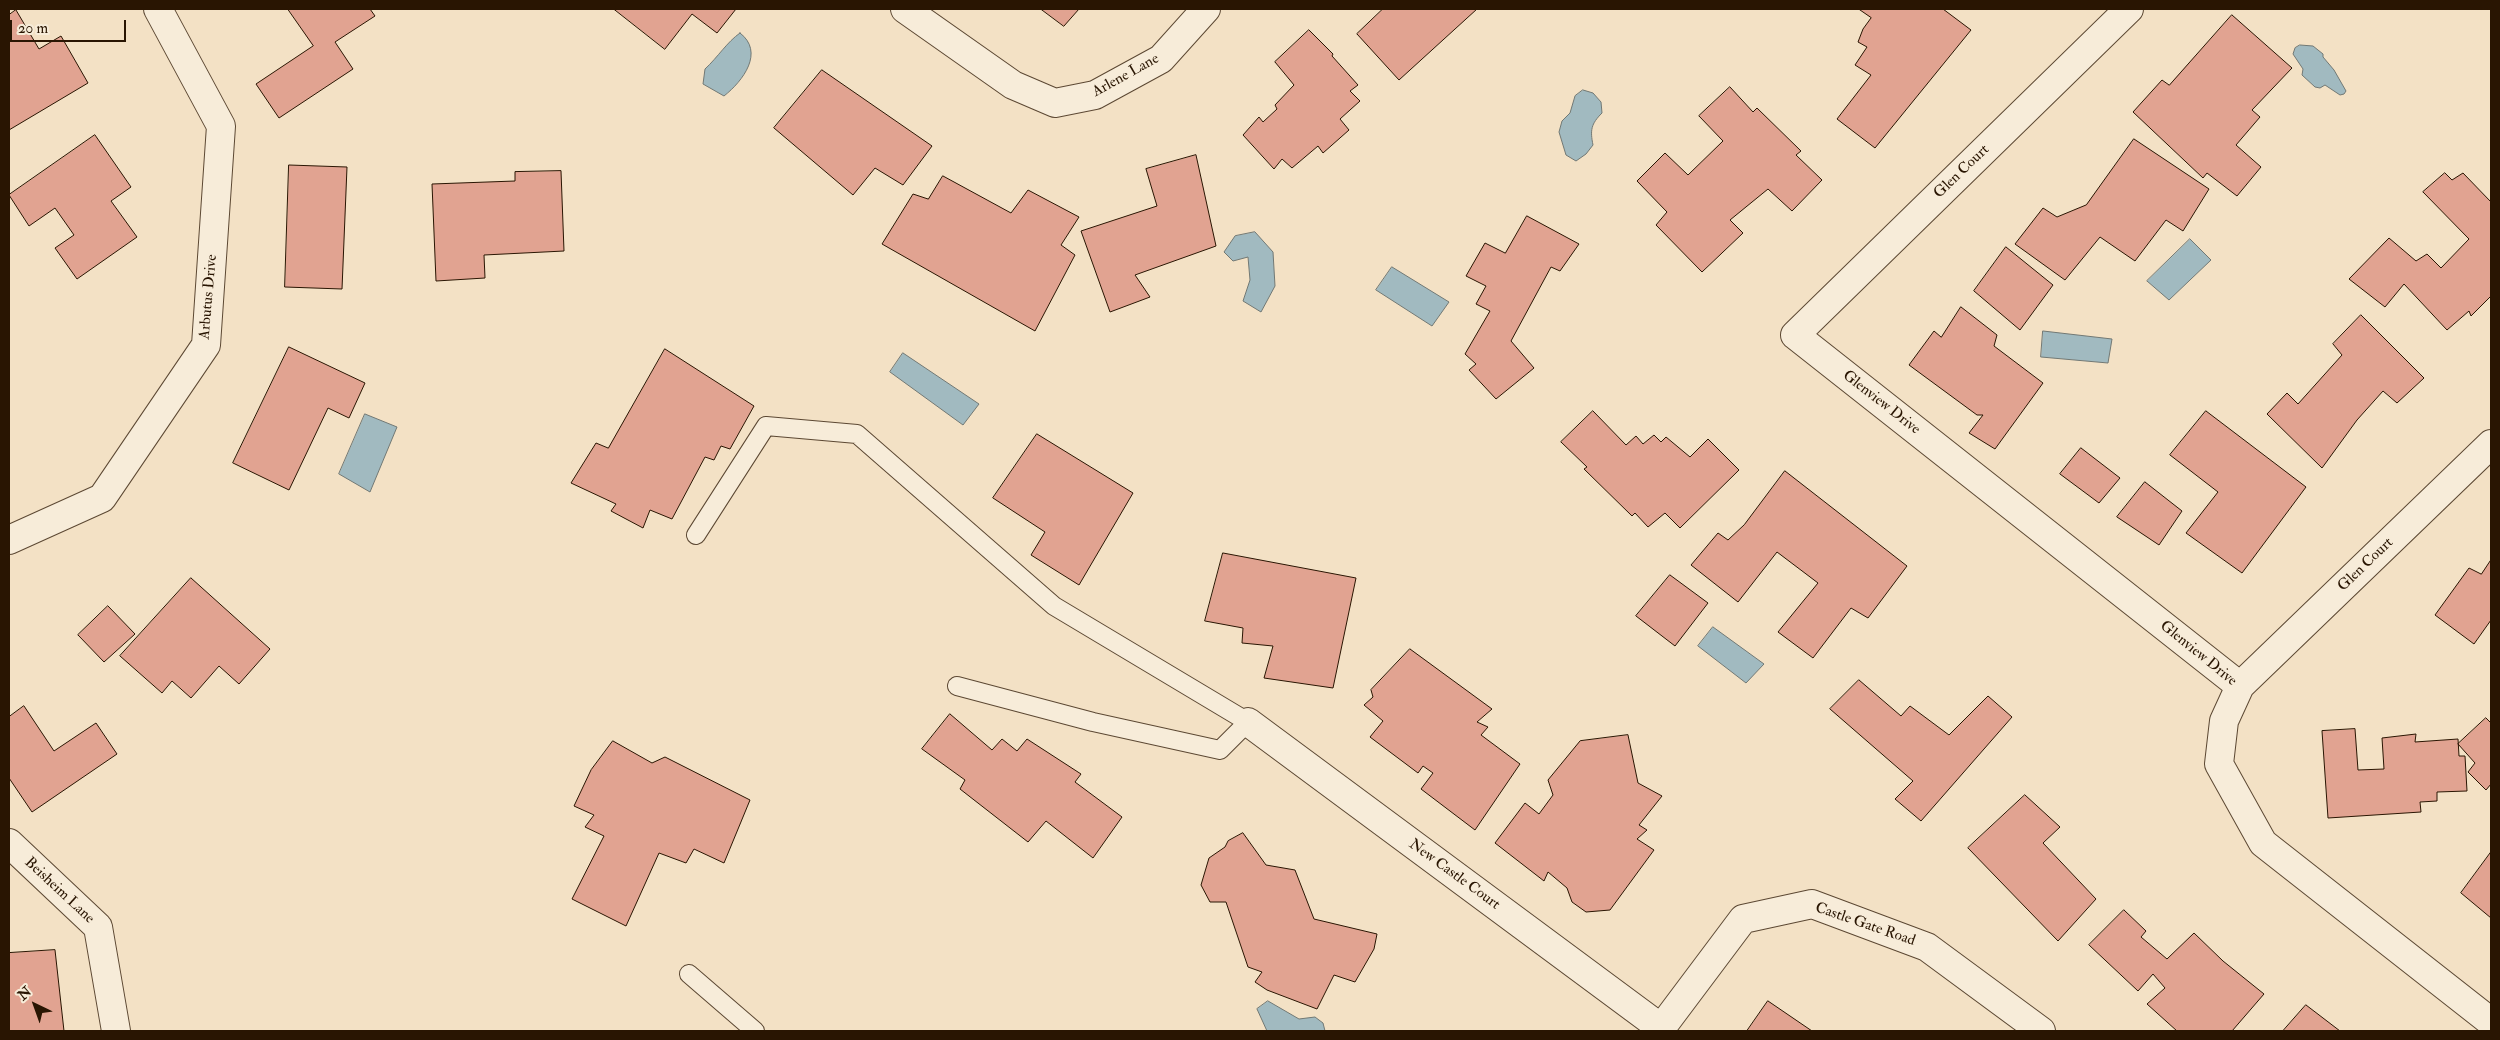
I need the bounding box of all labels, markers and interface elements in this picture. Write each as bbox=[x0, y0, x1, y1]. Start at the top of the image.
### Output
scale bar bbox=[12, 10, 129, 42]
text: 20 m bbox=[18, 19, 48, 38]
street label: Arlene Lane bbox=[1090, 50, 1162, 102]
street label: Glen Court bbox=[1931, 141, 1993, 203]
street label: Arbutus Drive bbox=[196, 254, 222, 340]
street label: Glenview Drive bbox=[1839, 367, 1923, 439]
street label: Glen Court bbox=[2335, 534, 2397, 596]
street label: Glenview Drive bbox=[2156, 618, 2240, 690]
street label: New Castle Court bbox=[1405, 836, 1503, 914]
street label: Beisheim Lane bbox=[20, 854, 98, 928]
street label: Castle Gate Road bbox=[1813, 899, 1917, 951]
north arrow bbox=[10, 980, 60, 1030]
text: N bbox=[14, 983, 35, 1004]

